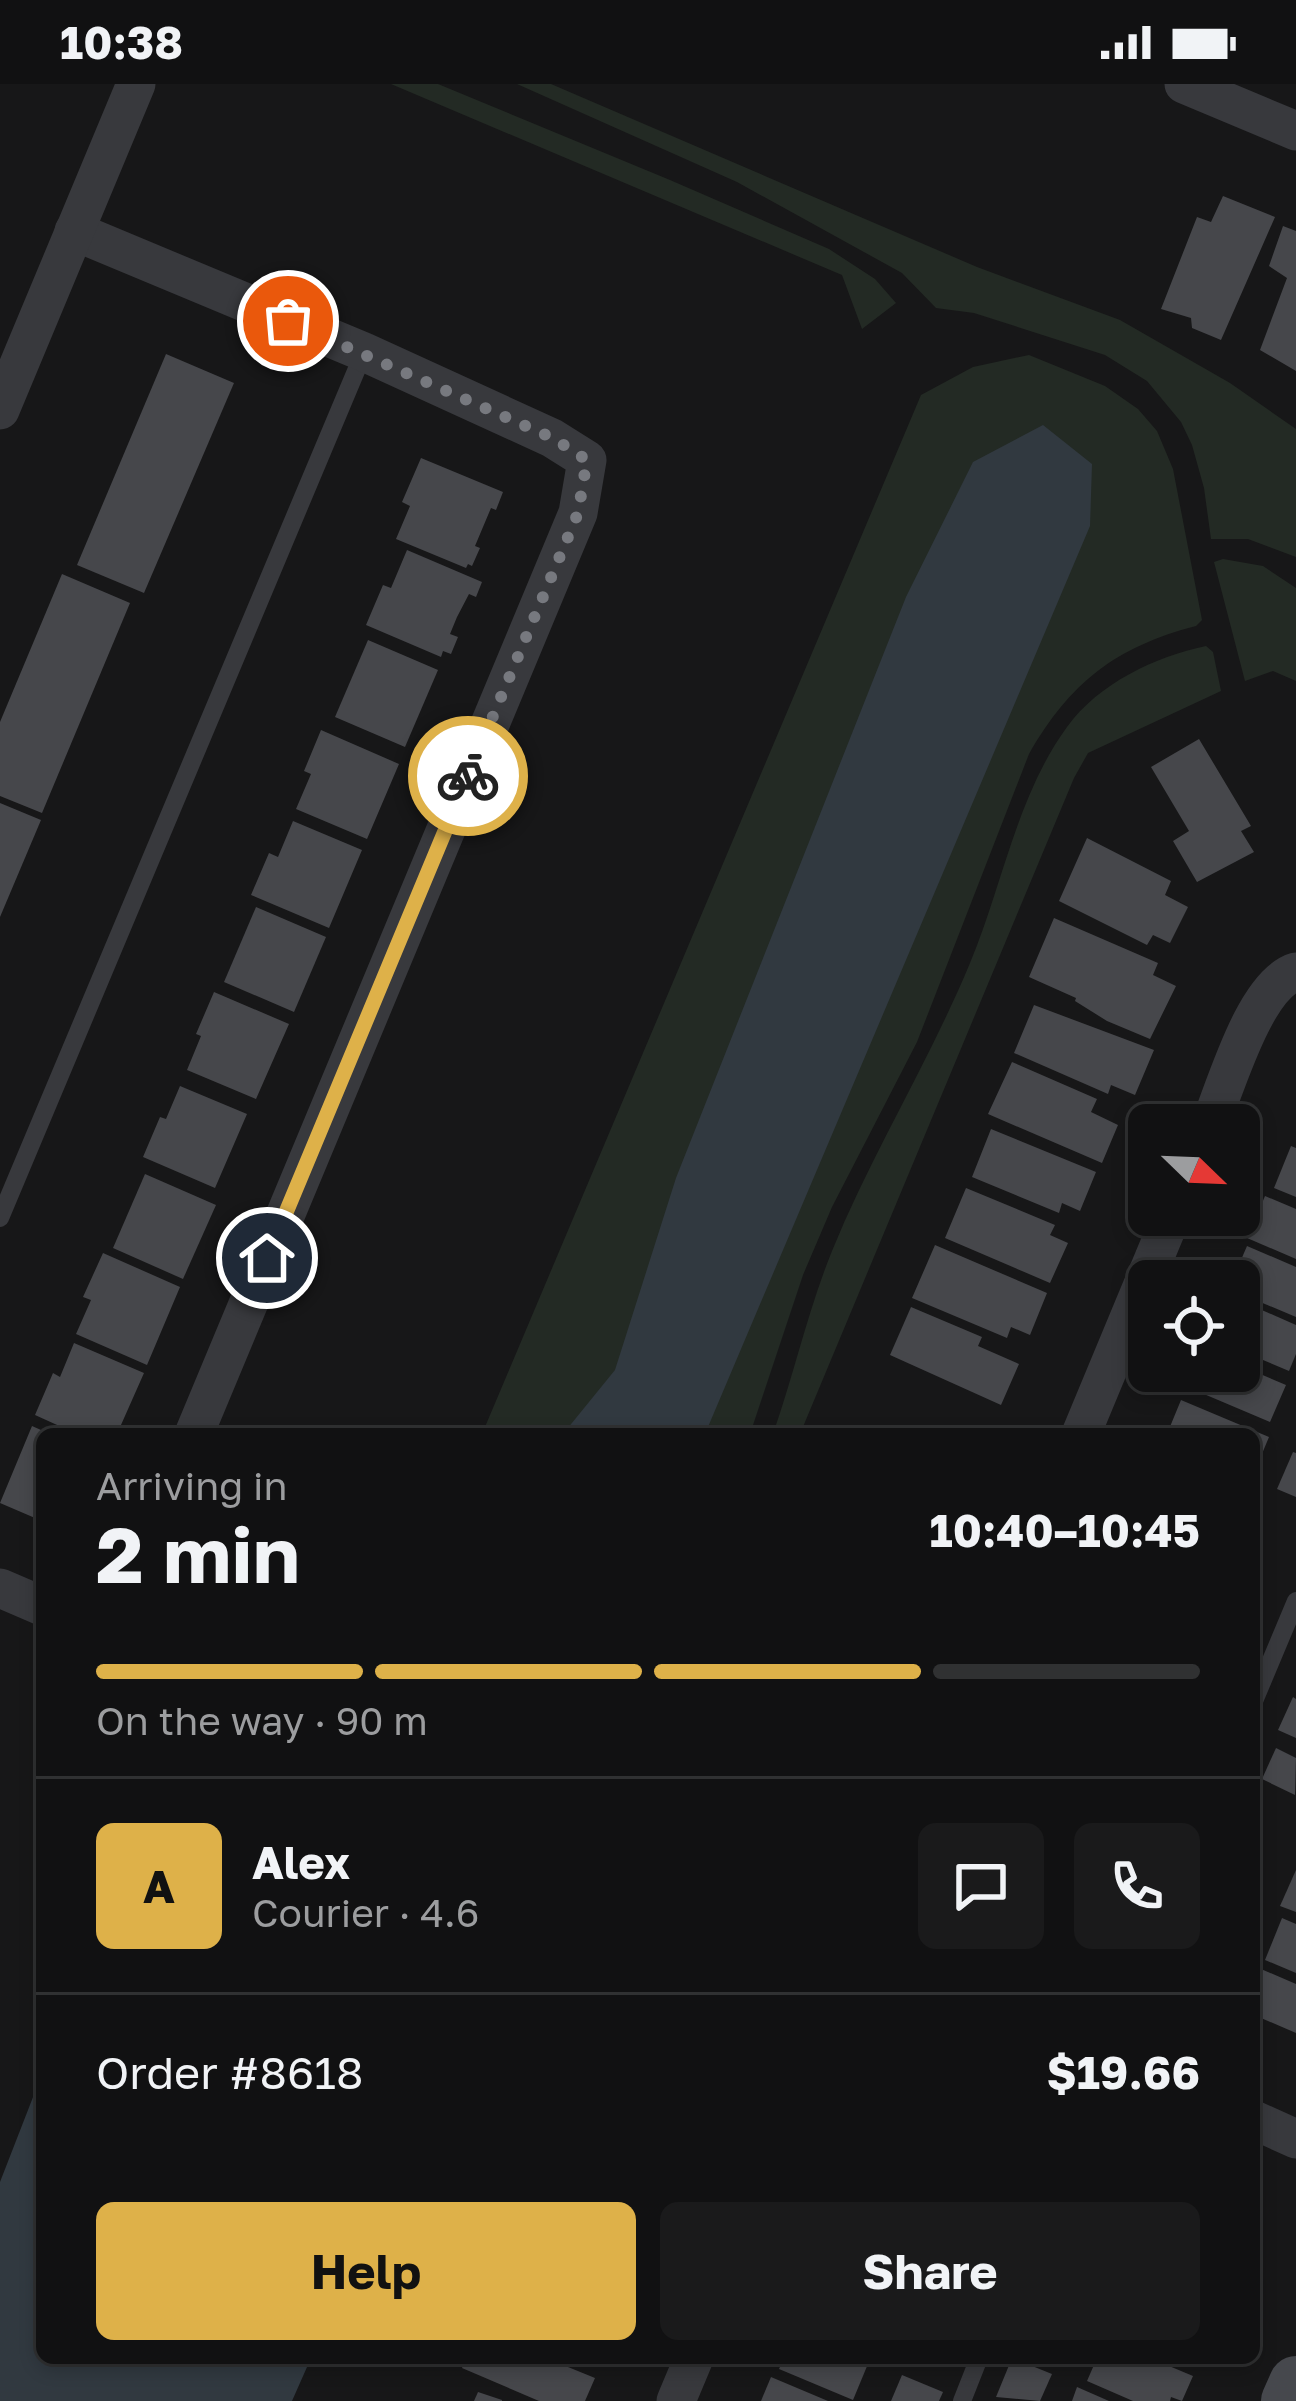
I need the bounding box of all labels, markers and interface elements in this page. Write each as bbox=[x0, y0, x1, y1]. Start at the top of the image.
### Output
text: 10:38 bbox=[60, 15, 183, 69]
pin bbox=[237, 270, 339, 372]
icon: bag bbox=[255, 288, 321, 354]
courier bbox=[408, 716, 528, 836]
icon: bike bbox=[435, 743, 501, 809]
north arrow bbox=[1128, 1104, 1260, 1236]
map controls bbox=[1128, 1104, 1260, 1392]
pin bbox=[216, 1207, 318, 1309]
icon: home bbox=[234, 1225, 300, 1291]
button: locate bbox=[1128, 1260, 1260, 1392]
text: Arriving in bbox=[96, 1462, 287, 1509]
text: 10:40–10:45 bbox=[930, 1503, 1200, 1557]
text: 2 min bbox=[96, 1507, 300, 1600]
text: On the way · 90 m bbox=[96, 1697, 428, 1744]
button: chat bbox=[918, 1823, 1044, 1949]
button: phone bbox=[1074, 1823, 1200, 1949]
text: Alex bbox=[252, 1835, 350, 1889]
text: A bbox=[143, 1859, 175, 1913]
text: Courier · 4.6 bbox=[252, 1889, 479, 1936]
text: Order #8618 bbox=[96, 2045, 364, 2099]
text: $19.66 bbox=[1047, 2045, 1200, 2099]
button: Help bbox=[96, 2202, 636, 2340]
button: Share bbox=[660, 2202, 1200, 2340]

